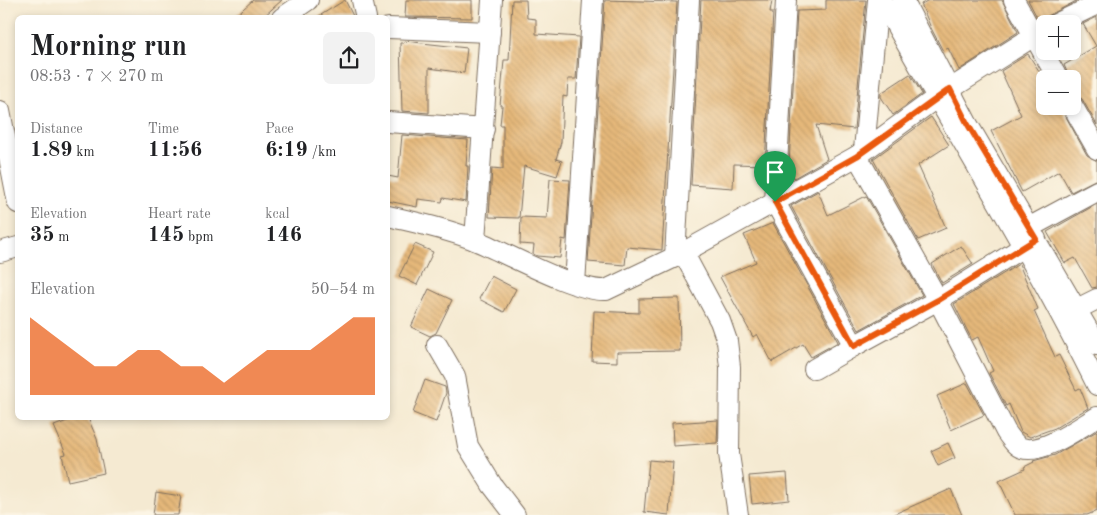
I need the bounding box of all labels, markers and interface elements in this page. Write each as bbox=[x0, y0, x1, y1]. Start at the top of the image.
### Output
map controls bbox=[1036, 15, 1081, 115]
button: + bbox=[1036, 15, 1081, 60]
button: share bbox=[323, 32, 375, 84]
text: Morning run bbox=[30, 34, 187, 62]
text: 08:53 · 7 × 270 m bbox=[30, 69, 163, 85]
button: − bbox=[1036, 70, 1081, 115]
text: Distance bbox=[30, 122, 83, 136]
text: Time bbox=[148, 122, 179, 136]
text: Pace bbox=[265, 122, 294, 136]
text: 1.89 bbox=[30, 140, 72, 161]
text: 11:56 bbox=[148, 140, 202, 161]
text: 6:19 bbox=[265, 140, 308, 161]
text: km bbox=[72, 145, 95, 159]
text: /km bbox=[308, 145, 336, 159]
pin bbox=[754, 151, 796, 202]
icon: arrive bbox=[761, 158, 789, 186]
text: Elevation bbox=[30, 207, 87, 221]
text: Heart rate bbox=[148, 207, 211, 221]
text: kcal bbox=[265, 207, 289, 221]
text: 35 bbox=[30, 225, 54, 246]
text: 145 bbox=[148, 225, 184, 246]
text: 146 bbox=[265, 225, 302, 246]
text: m bbox=[54, 230, 69, 244]
text: bpm bbox=[184, 230, 214, 244]
text: Elevation bbox=[30, 282, 95, 298]
text: 50–54 m bbox=[311, 282, 375, 298]

